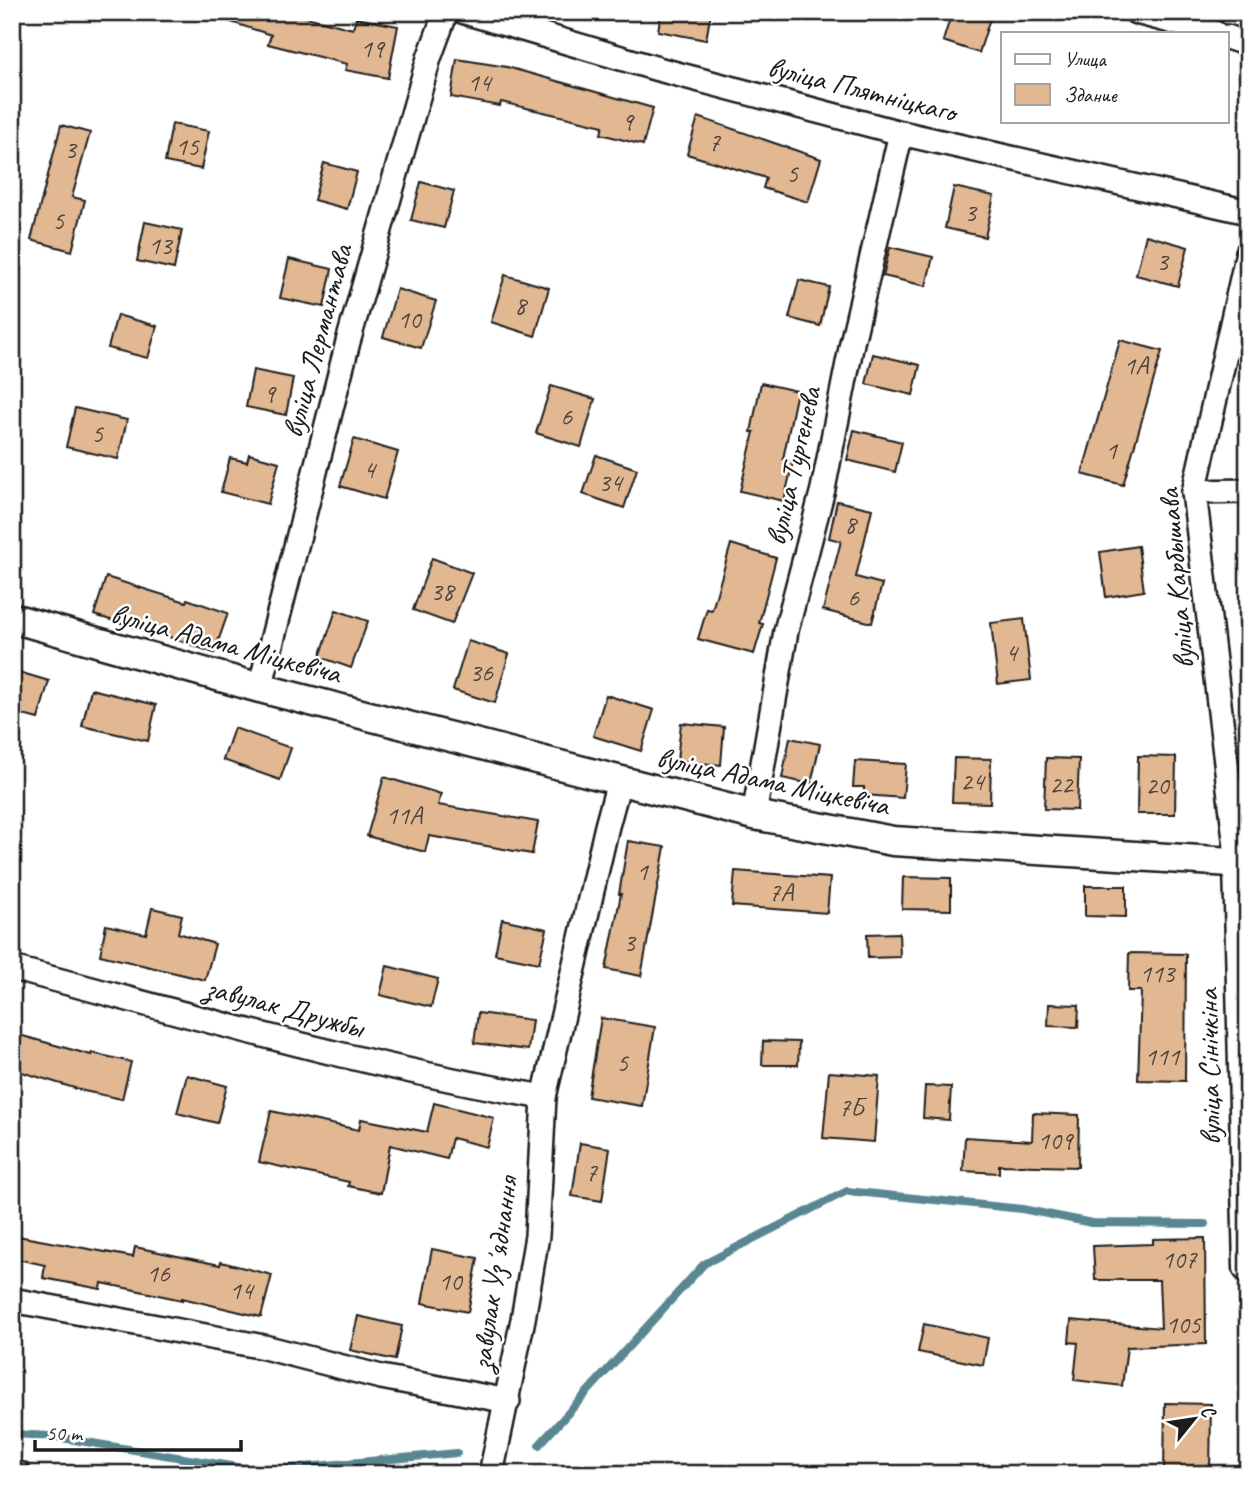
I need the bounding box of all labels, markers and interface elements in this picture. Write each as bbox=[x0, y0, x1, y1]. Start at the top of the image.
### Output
house number: 19 bbox=[360, 32, 386, 65]
legend bbox=[1001, 32, 1228, 122]
text: Улица bbox=[1064, 46, 1107, 72]
street label: вуліца Плятніцкаго bbox=[764, 47, 963, 132]
house number: 14 bbox=[467, 66, 493, 99]
text: Здание bbox=[1064, 82, 1118, 108]
house number: 9 bbox=[621, 105, 635, 138]
house number: 7 bbox=[708, 126, 721, 159]
house number: 15 bbox=[175, 130, 200, 163]
house number: 3 bbox=[64, 133, 78, 166]
house number: 5 bbox=[786, 157, 799, 190]
house number: 3 bbox=[964, 196, 978, 229]
house number: 5 bbox=[52, 204, 65, 237]
house number: 13 bbox=[148, 229, 174, 262]
street label: вуліца Лермантава bbox=[273, 239, 361, 442]
house number: 3 bbox=[1156, 245, 1170, 278]
house number: 8 bbox=[514, 289, 528, 322]
house number: 10 bbox=[397, 303, 423, 336]
house number: 1А bbox=[1124, 349, 1150, 382]
house number: 9 bbox=[263, 377, 277, 410]
street label: вуліца Тургенева bbox=[756, 381, 830, 549]
house number: 6 bbox=[560, 400, 573, 433]
house number: 5 bbox=[91, 417, 104, 450]
house number: 1 bbox=[1105, 434, 1118, 467]
house number: 4 bbox=[363, 453, 377, 486]
house number: 34 bbox=[598, 466, 624, 499]
street label: вуліца Карбышава bbox=[1149, 485, 1203, 671]
house number: 8 bbox=[844, 508, 858, 541]
house number: 38 bbox=[430, 575, 456, 608]
house number: 6 bbox=[847, 581, 860, 614]
street label: вуліца Адама Міцкевіча bbox=[107, 594, 347, 692]
house number: 4 bbox=[1005, 636, 1019, 669]
house number: 36 bbox=[469, 656, 494, 689]
street label: вуліца Адама Міцкевіча bbox=[653, 738, 894, 825]
house number: 24 bbox=[960, 765, 986, 798]
house number: 22 bbox=[1049, 768, 1075, 801]
house number: 20 bbox=[1145, 769, 1171, 802]
house number: 11А bbox=[386, 799, 424, 832]
house number: 1 bbox=[636, 855, 649, 888]
house number: 7А bbox=[769, 876, 795, 909]
house number: 3 bbox=[623, 926, 637, 959]
house number: 113 bbox=[1139, 957, 1177, 990]
street label: завулак Дружбы bbox=[198, 967, 370, 1047]
street label: вуліца Сінічкіна bbox=[1189, 987, 1229, 1145]
house number: 111 bbox=[1144, 1040, 1181, 1073]
house number: 5 bbox=[616, 1046, 629, 1079]
house number: 7Б bbox=[839, 1091, 867, 1124]
house number: 109 bbox=[1037, 1124, 1075, 1157]
house number: 7 bbox=[585, 1156, 598, 1189]
street label: завулак Узʼяднання bbox=[461, 1171, 527, 1376]
house number: 107 bbox=[1161, 1243, 1198, 1276]
house number: 16 bbox=[146, 1257, 171, 1290]
house number: 10 bbox=[438, 1265, 464, 1298]
house number: 14 bbox=[229, 1274, 255, 1307]
house number: 105 bbox=[1165, 1308, 1202, 1341]
north arrow bbox=[1158, 1384, 1228, 1454]
text: С bbox=[1195, 1401, 1222, 1423]
scale bar bbox=[35, 1409, 242, 1453]
text: 50 m bbox=[46, 1420, 84, 1446]

